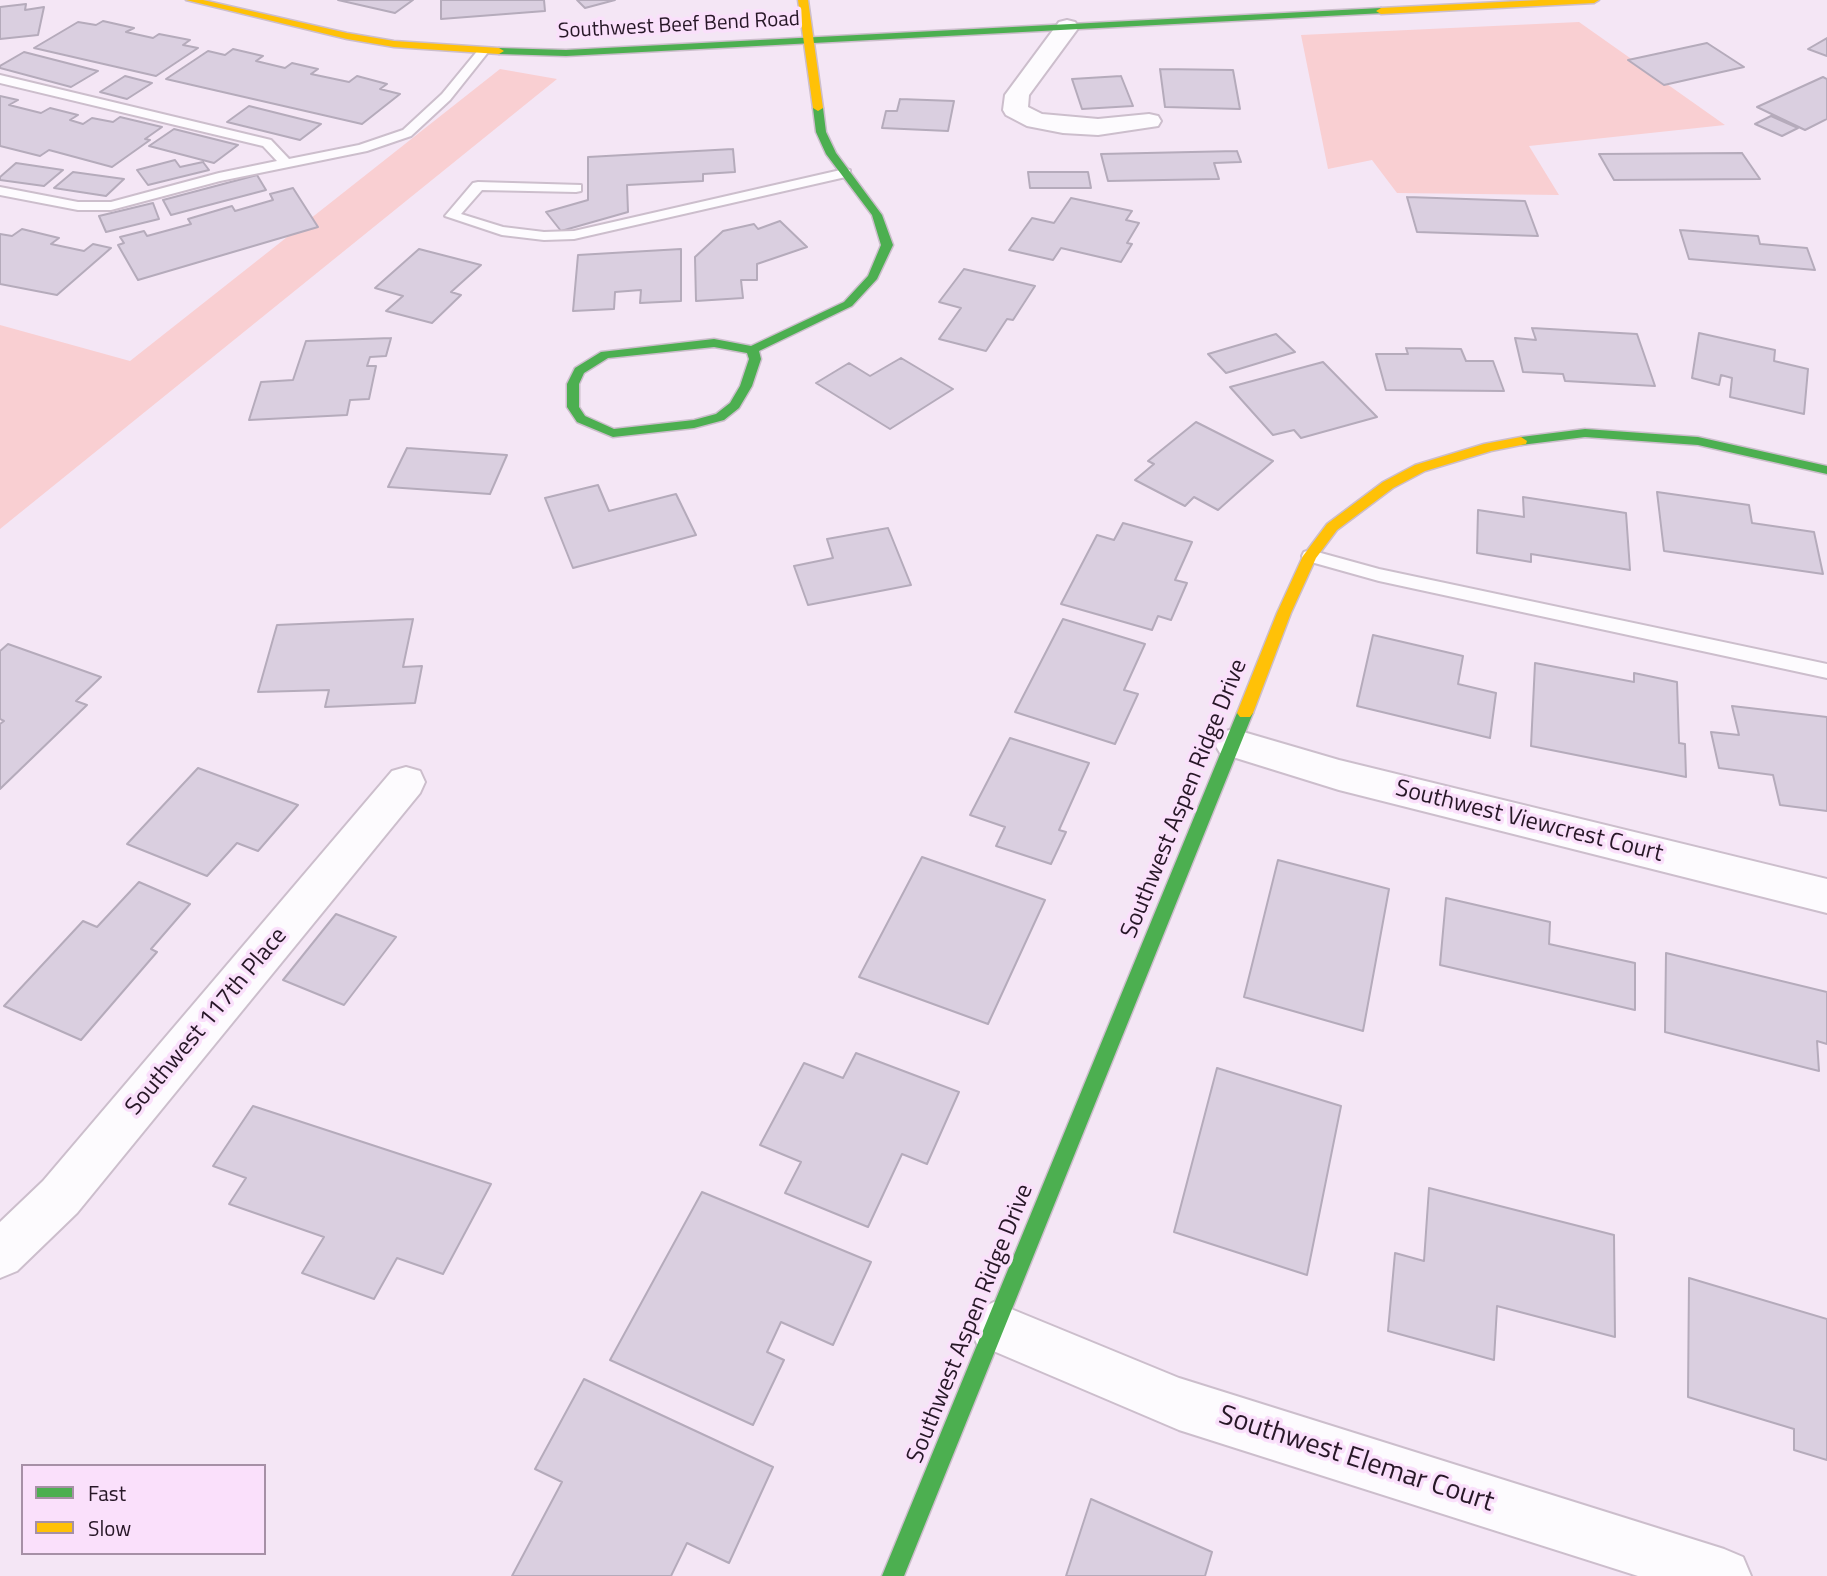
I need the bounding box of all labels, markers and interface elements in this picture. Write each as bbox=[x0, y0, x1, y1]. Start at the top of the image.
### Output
street label: Southwest Beef Bend Road bbox=[557, 7, 801, 45]
street label: Southwest Aspen Ridge Drive bbox=[1116, 655, 1254, 943]
street label: Southwest Viewcrest Court bbox=[1392, 775, 1666, 869]
street label: Southwest 117th Place bbox=[120, 922, 294, 1122]
street label: Southwest Aspen Ridge Drive bbox=[902, 1180, 1040, 1468]
street label: Southwest Elemar Court bbox=[1214, 1400, 1498, 1520]
legend bbox=[21, 1464, 266, 1555]
text: Fast bbox=[88, 1477, 126, 1509]
text: Slow bbox=[88, 1512, 131, 1544]

